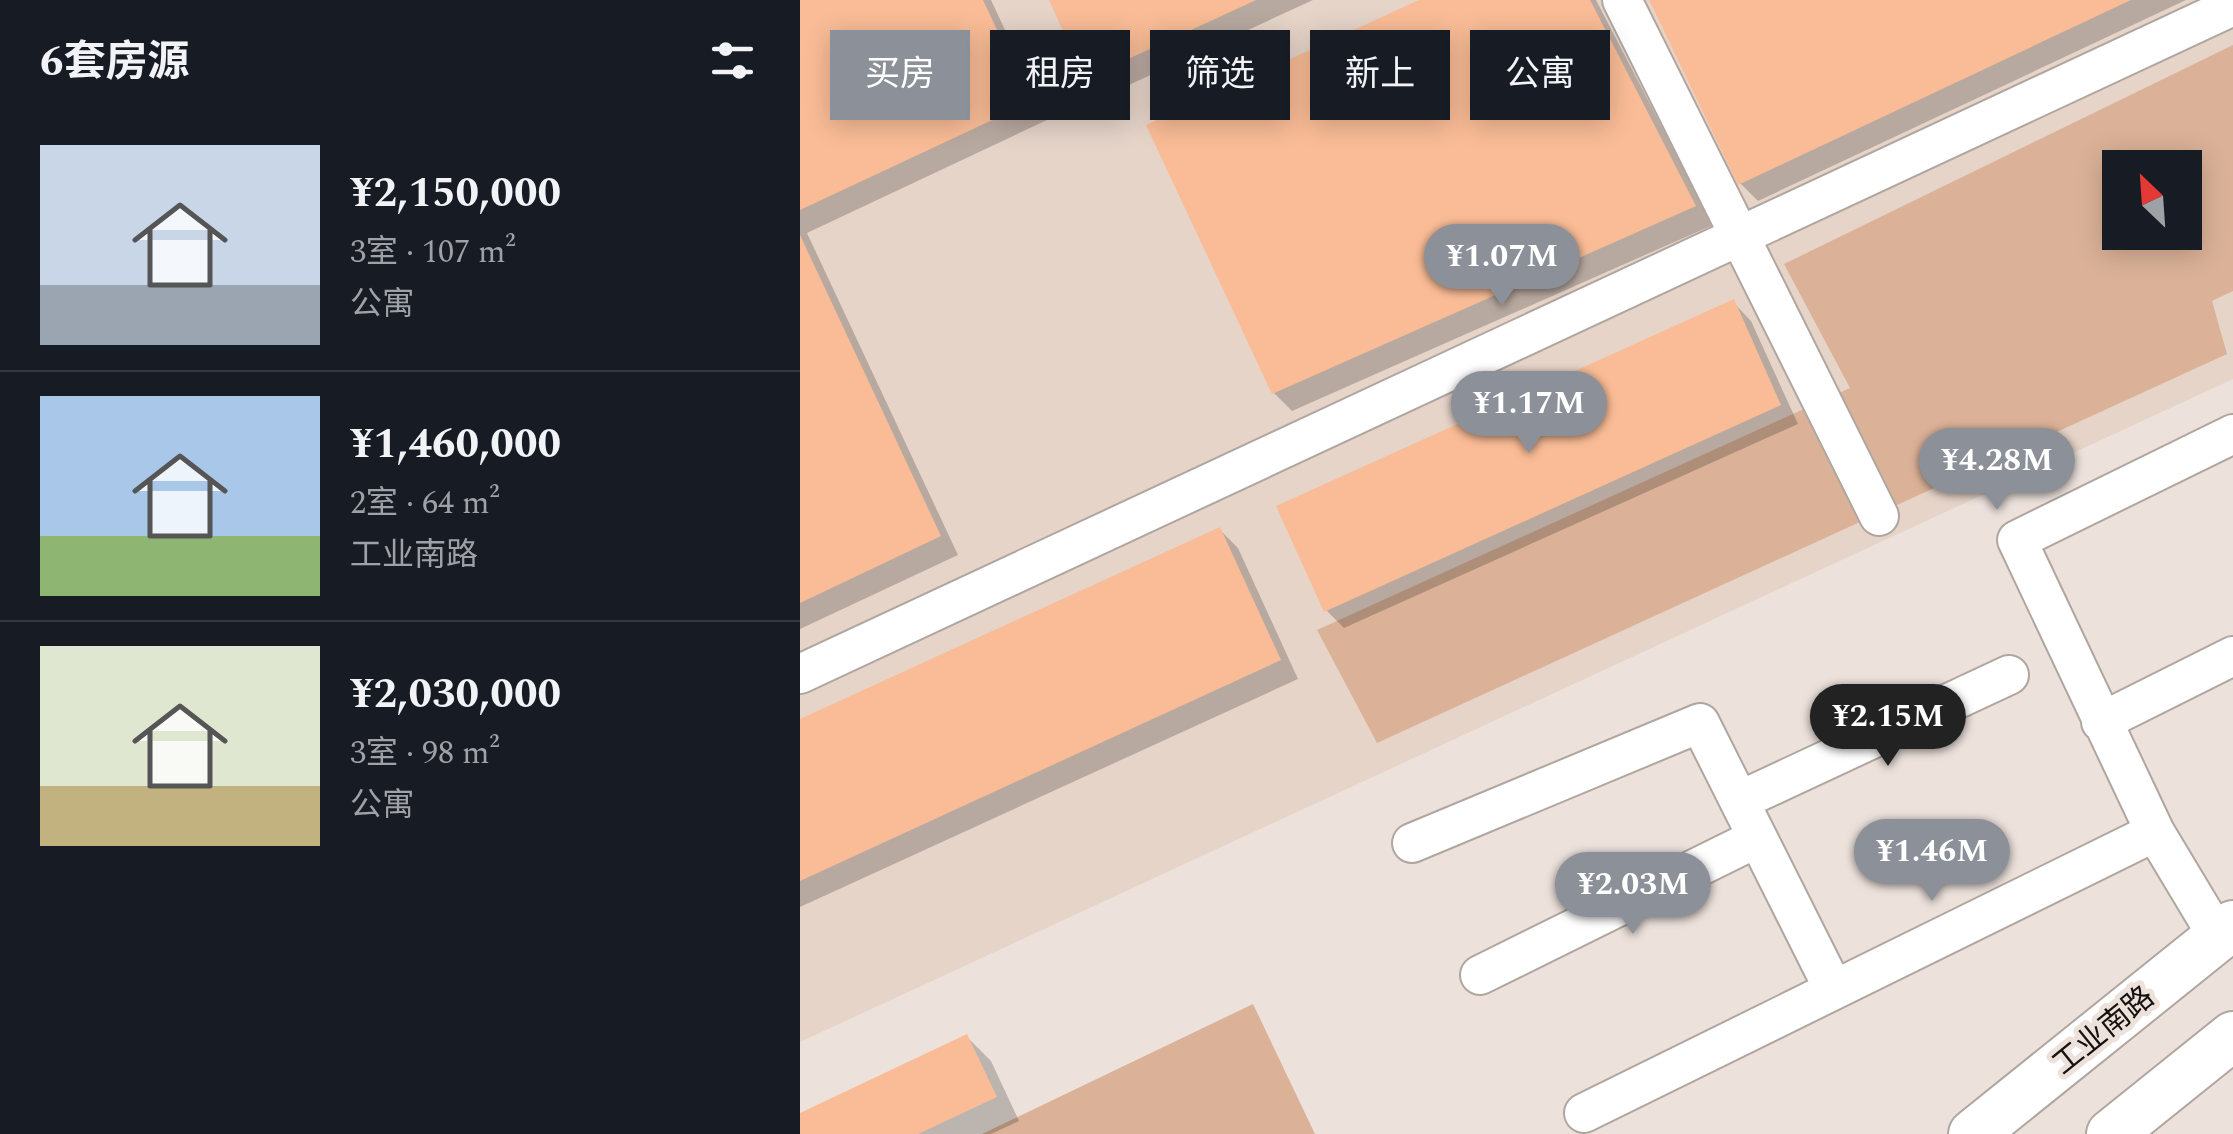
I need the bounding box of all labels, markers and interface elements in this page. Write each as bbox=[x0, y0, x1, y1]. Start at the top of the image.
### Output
chip: 买房 bbox=[830, 30, 970, 120]
chip: 租房 bbox=[990, 30, 1130, 120]
chip: 筛选 bbox=[1150, 30, 1290, 120]
chip: 新上 bbox=[1310, 30, 1450, 120]
chip: 公寓 bbox=[1470, 30, 1610, 120]
text: 6套房源 bbox=[40, 31, 190, 94]
icon: filters bbox=[705, 33, 760, 88]
north arrow bbox=[2102, 150, 2202, 250]
map controls bbox=[2102, 150, 2202, 250]
text: ¥2,150,000 bbox=[350, 162, 561, 225]
icon: home bbox=[120, 185, 240, 305]
pin: ¥1.07M bbox=[1421, 224, 1583, 309]
text: 3室 · 107 m² bbox=[350, 228, 516, 277]
text: ¥1.07M bbox=[1446, 232, 1558, 281]
text: 公寓 bbox=[350, 280, 414, 329]
pin: ¥1.17M bbox=[1448, 371, 1610, 456]
text: ¥1.17M bbox=[1473, 379, 1585, 428]
text: ¥1,460,000 bbox=[350, 413, 561, 476]
pin: ¥4.28M bbox=[1916, 428, 2078, 513]
icon: home bbox=[120, 436, 240, 556]
text: ¥4.28M bbox=[1941, 436, 2053, 485]
text: 2室 · 64 m² bbox=[350, 479, 500, 528]
text: 工业南路 bbox=[350, 531, 478, 580]
text: ¥2,030,000 bbox=[350, 663, 561, 726]
pin: ¥2.15M bbox=[1807, 684, 1969, 769]
icon: home bbox=[120, 686, 240, 806]
text: ¥2.15M bbox=[1832, 692, 1944, 741]
text: 3室 · 98 m² bbox=[350, 729, 500, 778]
text: 公寓 bbox=[350, 781, 414, 830]
pin: ¥1.46M bbox=[1851, 819, 2013, 904]
text: ¥1.46M bbox=[1876, 827, 1988, 876]
pin: ¥2.03M bbox=[1552, 852, 1714, 937]
text: ¥2.03M bbox=[1577, 860, 1689, 909]
street label: 工业南路 bbox=[2043, 975, 2165, 1086]

